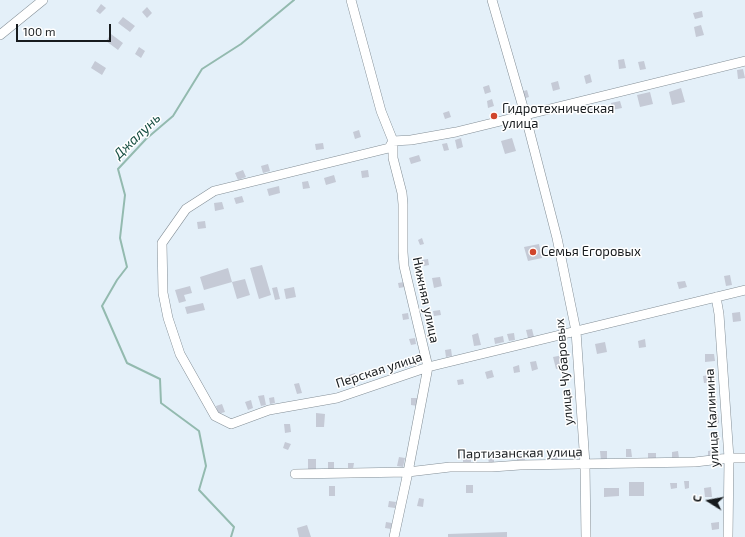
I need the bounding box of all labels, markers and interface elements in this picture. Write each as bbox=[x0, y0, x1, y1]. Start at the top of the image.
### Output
scale bar bbox=[18, 16, 113, 42]
text: 100 m bbox=[23, 24, 55, 38]
place label: Гидротехническая улица bbox=[502, 101, 614, 132]
water label: Джалунь bbox=[110, 109, 164, 163]
marker: Гидротехническая улица bbox=[489, 111, 499, 121]
place label: Семья Егоровых bbox=[541, 244, 641, 260]
marker: Семья Егоровых bbox=[528, 247, 538, 257]
street label: Нижняя улица bbox=[409, 256, 443, 344]
street label: улица Чубаровых bbox=[552, 318, 576, 426]
street label: Перская улица bbox=[334, 349, 424, 391]
street label: улица Калинина bbox=[702, 368, 722, 468]
street label: Партизанская улица bbox=[457, 444, 583, 462]
north arrow bbox=[689, 481, 729, 521]
text: С bbox=[690, 494, 704, 503]

